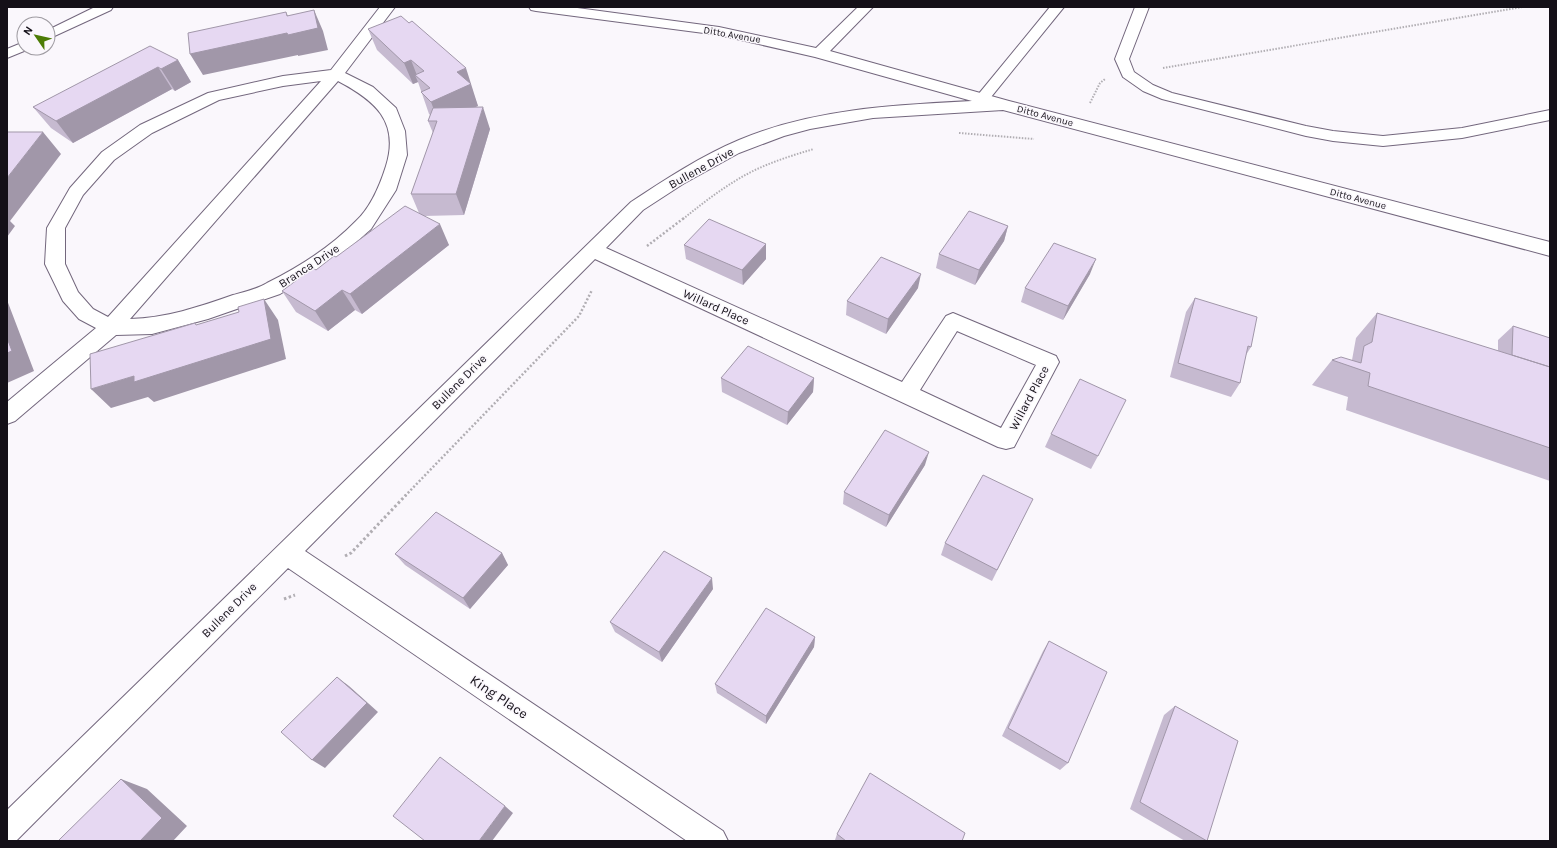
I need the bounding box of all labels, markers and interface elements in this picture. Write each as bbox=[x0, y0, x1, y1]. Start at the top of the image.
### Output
north arrow bbox=[16, 16, 56, 56]
text: N bbox=[21, 24, 36, 38]
street label: Ditto Avenue bbox=[702, 24, 762, 46]
street label: Ditto Avenue bbox=[1016, 103, 1074, 129]
street label: Bullene Drive bbox=[666, 144, 736, 192]
street label: Ditto Avenue bbox=[1329, 186, 1387, 212]
street label: Branca Drive bbox=[276, 241, 342, 291]
street label: Willard Place bbox=[681, 286, 751, 328]
street label: Bullene Drive bbox=[429, 352, 489, 412]
street label: Willard Place bbox=[1006, 363, 1052, 433]
street label: Bullene Drive bbox=[199, 580, 259, 640]
street label: King Place bbox=[467, 671, 531, 723]

